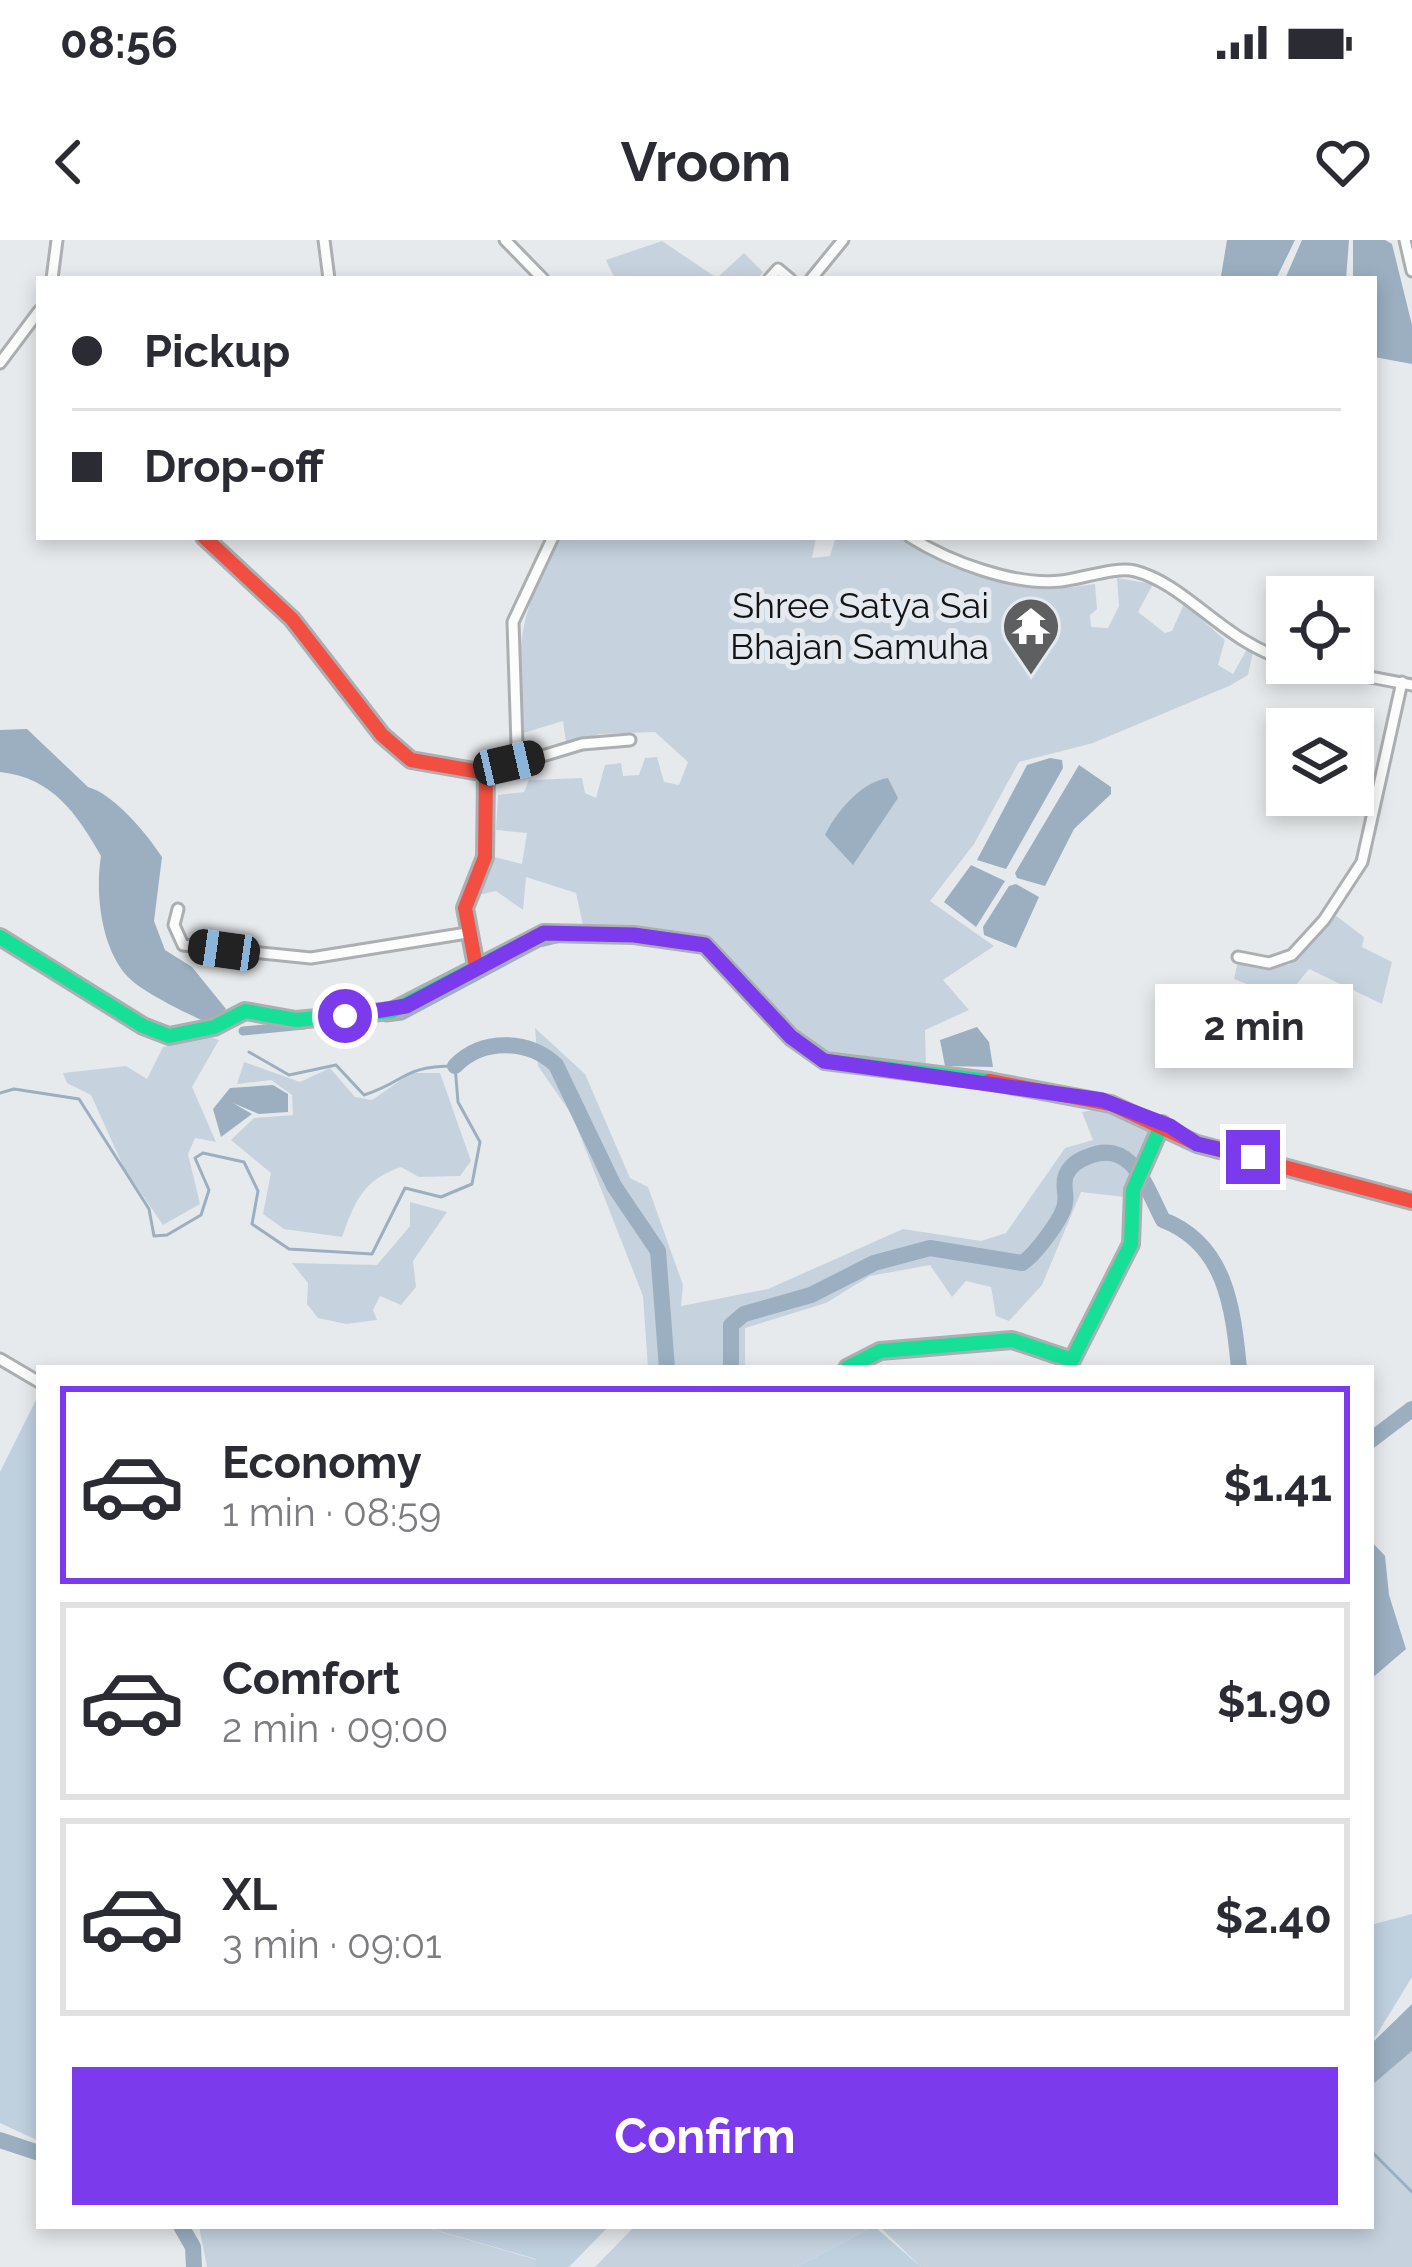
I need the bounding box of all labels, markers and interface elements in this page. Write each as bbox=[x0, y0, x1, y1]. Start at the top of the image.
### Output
text: 08:56 bbox=[60, 16, 178, 69]
icon: back bbox=[36, 129, 102, 195]
icon: heart bbox=[1310, 129, 1376, 195]
text: Vroom bbox=[621, 130, 791, 194]
text: Pickup bbox=[144, 325, 290, 378]
text: Drop-off bbox=[144, 440, 324, 493]
map controls bbox=[1266, 576, 1374, 816]
button: locate bbox=[1266, 576, 1374, 684]
place label: Shree Satya Sai Bhajan Samuha bbox=[730, 584, 989, 667]
temple icon: Shree Satya Sai Bhajan Samuha bbox=[1000, 595, 1062, 677]
button: layers bbox=[1266, 708, 1374, 816]
car bbox=[470, 737, 548, 789]
car bbox=[186, 927, 262, 973]
callout: 2 min bbox=[1154, 983, 1352, 1067]
route start bbox=[318, 989, 372, 1043]
text: 2 min bbox=[1203, 1003, 1305, 1049]
route end bbox=[1226, 1130, 1280, 1184]
icon: car bbox=[78, 1431, 186, 1539]
text: Economy bbox=[222, 1436, 422, 1489]
text: $1.41 bbox=[1223, 1459, 1332, 1512]
text: 1 min · 08:59 bbox=[222, 1489, 441, 1535]
icon: car bbox=[78, 1647, 186, 1755]
text: Comfort bbox=[222, 1652, 400, 1705]
text: $1.90 bbox=[1217, 1675, 1332, 1728]
text: 2 min · 09:00 bbox=[222, 1705, 448, 1751]
icon: car bbox=[78, 1863, 186, 1971]
text: XL bbox=[222, 1868, 277, 1921]
text: $2.40 bbox=[1215, 1891, 1332, 1944]
text: 3 min · 09:01 bbox=[222, 1921, 442, 1967]
button: Confirm bbox=[72, 2067, 1338, 2205]

